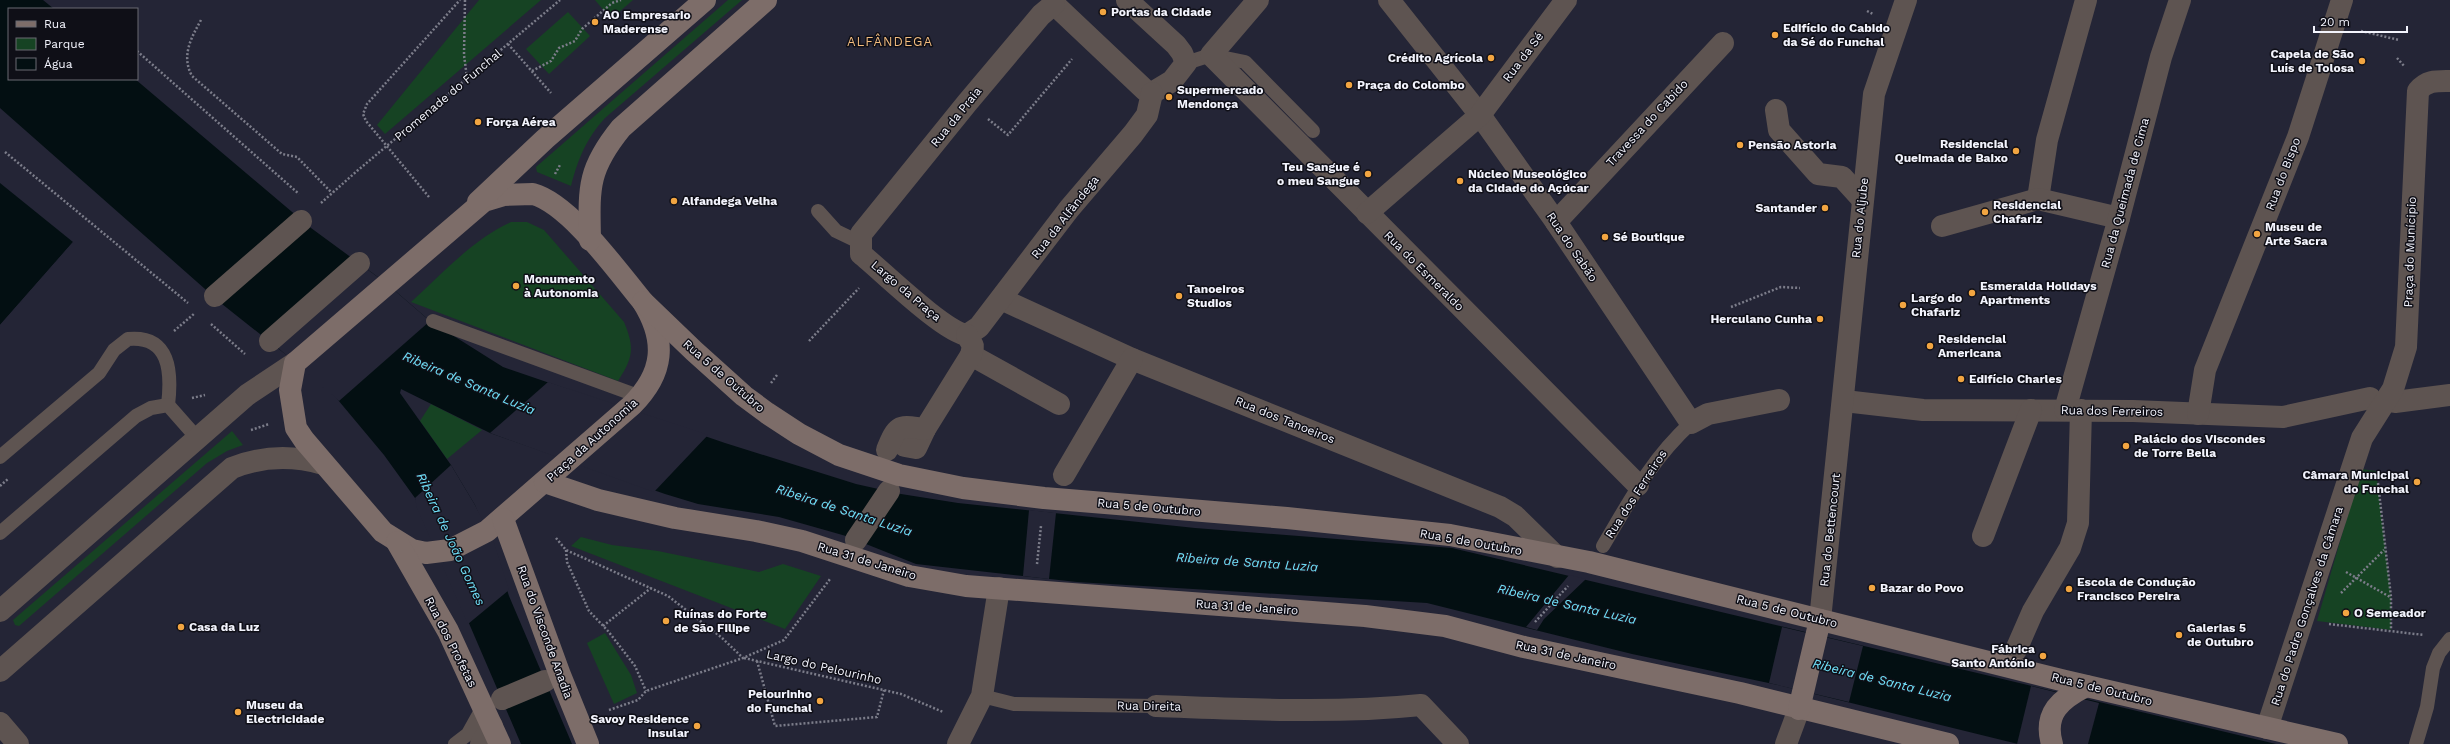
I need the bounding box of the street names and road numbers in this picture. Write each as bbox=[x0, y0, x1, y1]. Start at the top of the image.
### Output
street label: Rua da Sé bbox=[1500, 29, 1546, 85]
street label: Promenade do Funchal bbox=[392, 46, 505, 144]
street label: Travessa do Cabido bbox=[1603, 77, 1691, 169]
street label: Rua da Praia bbox=[928, 84, 984, 150]
street label: Rua da Queimada de Cima bbox=[2098, 116, 2152, 270]
street label: Rua do Bispo bbox=[2263, 136, 2303, 212]
street label: Rua da Alfândega bbox=[1028, 173, 1102, 261]
street label: Rua do Aljube bbox=[1849, 177, 1871, 259]
street label: Praça do Munícipio bbox=[2401, 196, 2419, 308]
street label: Rua do Sabão bbox=[1544, 210, 1600, 284]
street label: Rua do Esmeraldo bbox=[1381, 228, 1467, 314]
street label: Largo da Praça bbox=[868, 258, 944, 324]
street label: Rua 5 de Outubro bbox=[680, 337, 768, 415]
street label: Rua dos Tanoeiros bbox=[1233, 394, 1337, 446]
street label: Praça da Autonomia bbox=[544, 395, 640, 484]
street label: Rua dos Ferreiros bbox=[2061, 403, 2163, 419]
street label: Rua dos Ferreiros bbox=[1602, 447, 1670, 541]
street label: Rua do Bettencourt bbox=[1817, 473, 1843, 587]
street label: Rua 5 de Outubro bbox=[1097, 496, 1201, 518]
street label: Rua do Padre Gonçalves da Câmara bbox=[2268, 504, 2346, 707]
street label: Rua 5 de Outubro bbox=[1419, 526, 1523, 558]
street label: Rua 31 de Janeiro bbox=[816, 539, 918, 583]
street label: Rua do Visconde Anadia bbox=[514, 564, 576, 701]
street label: Rua 5 de Outubro bbox=[1735, 592, 1839, 630]
street label: Rua dos Profetas bbox=[422, 594, 480, 690]
street label: Rua 31 de Janeiro bbox=[1195, 596, 1299, 618]
street label: Rua 31 de Janeiro bbox=[1514, 637, 1618, 673]
street label: Largo do Pelourinho bbox=[765, 647, 883, 687]
street label: Rua 5 de Outubro bbox=[2050, 670, 2154, 708]
street label: Rua Direita bbox=[1117, 698, 1181, 714]

